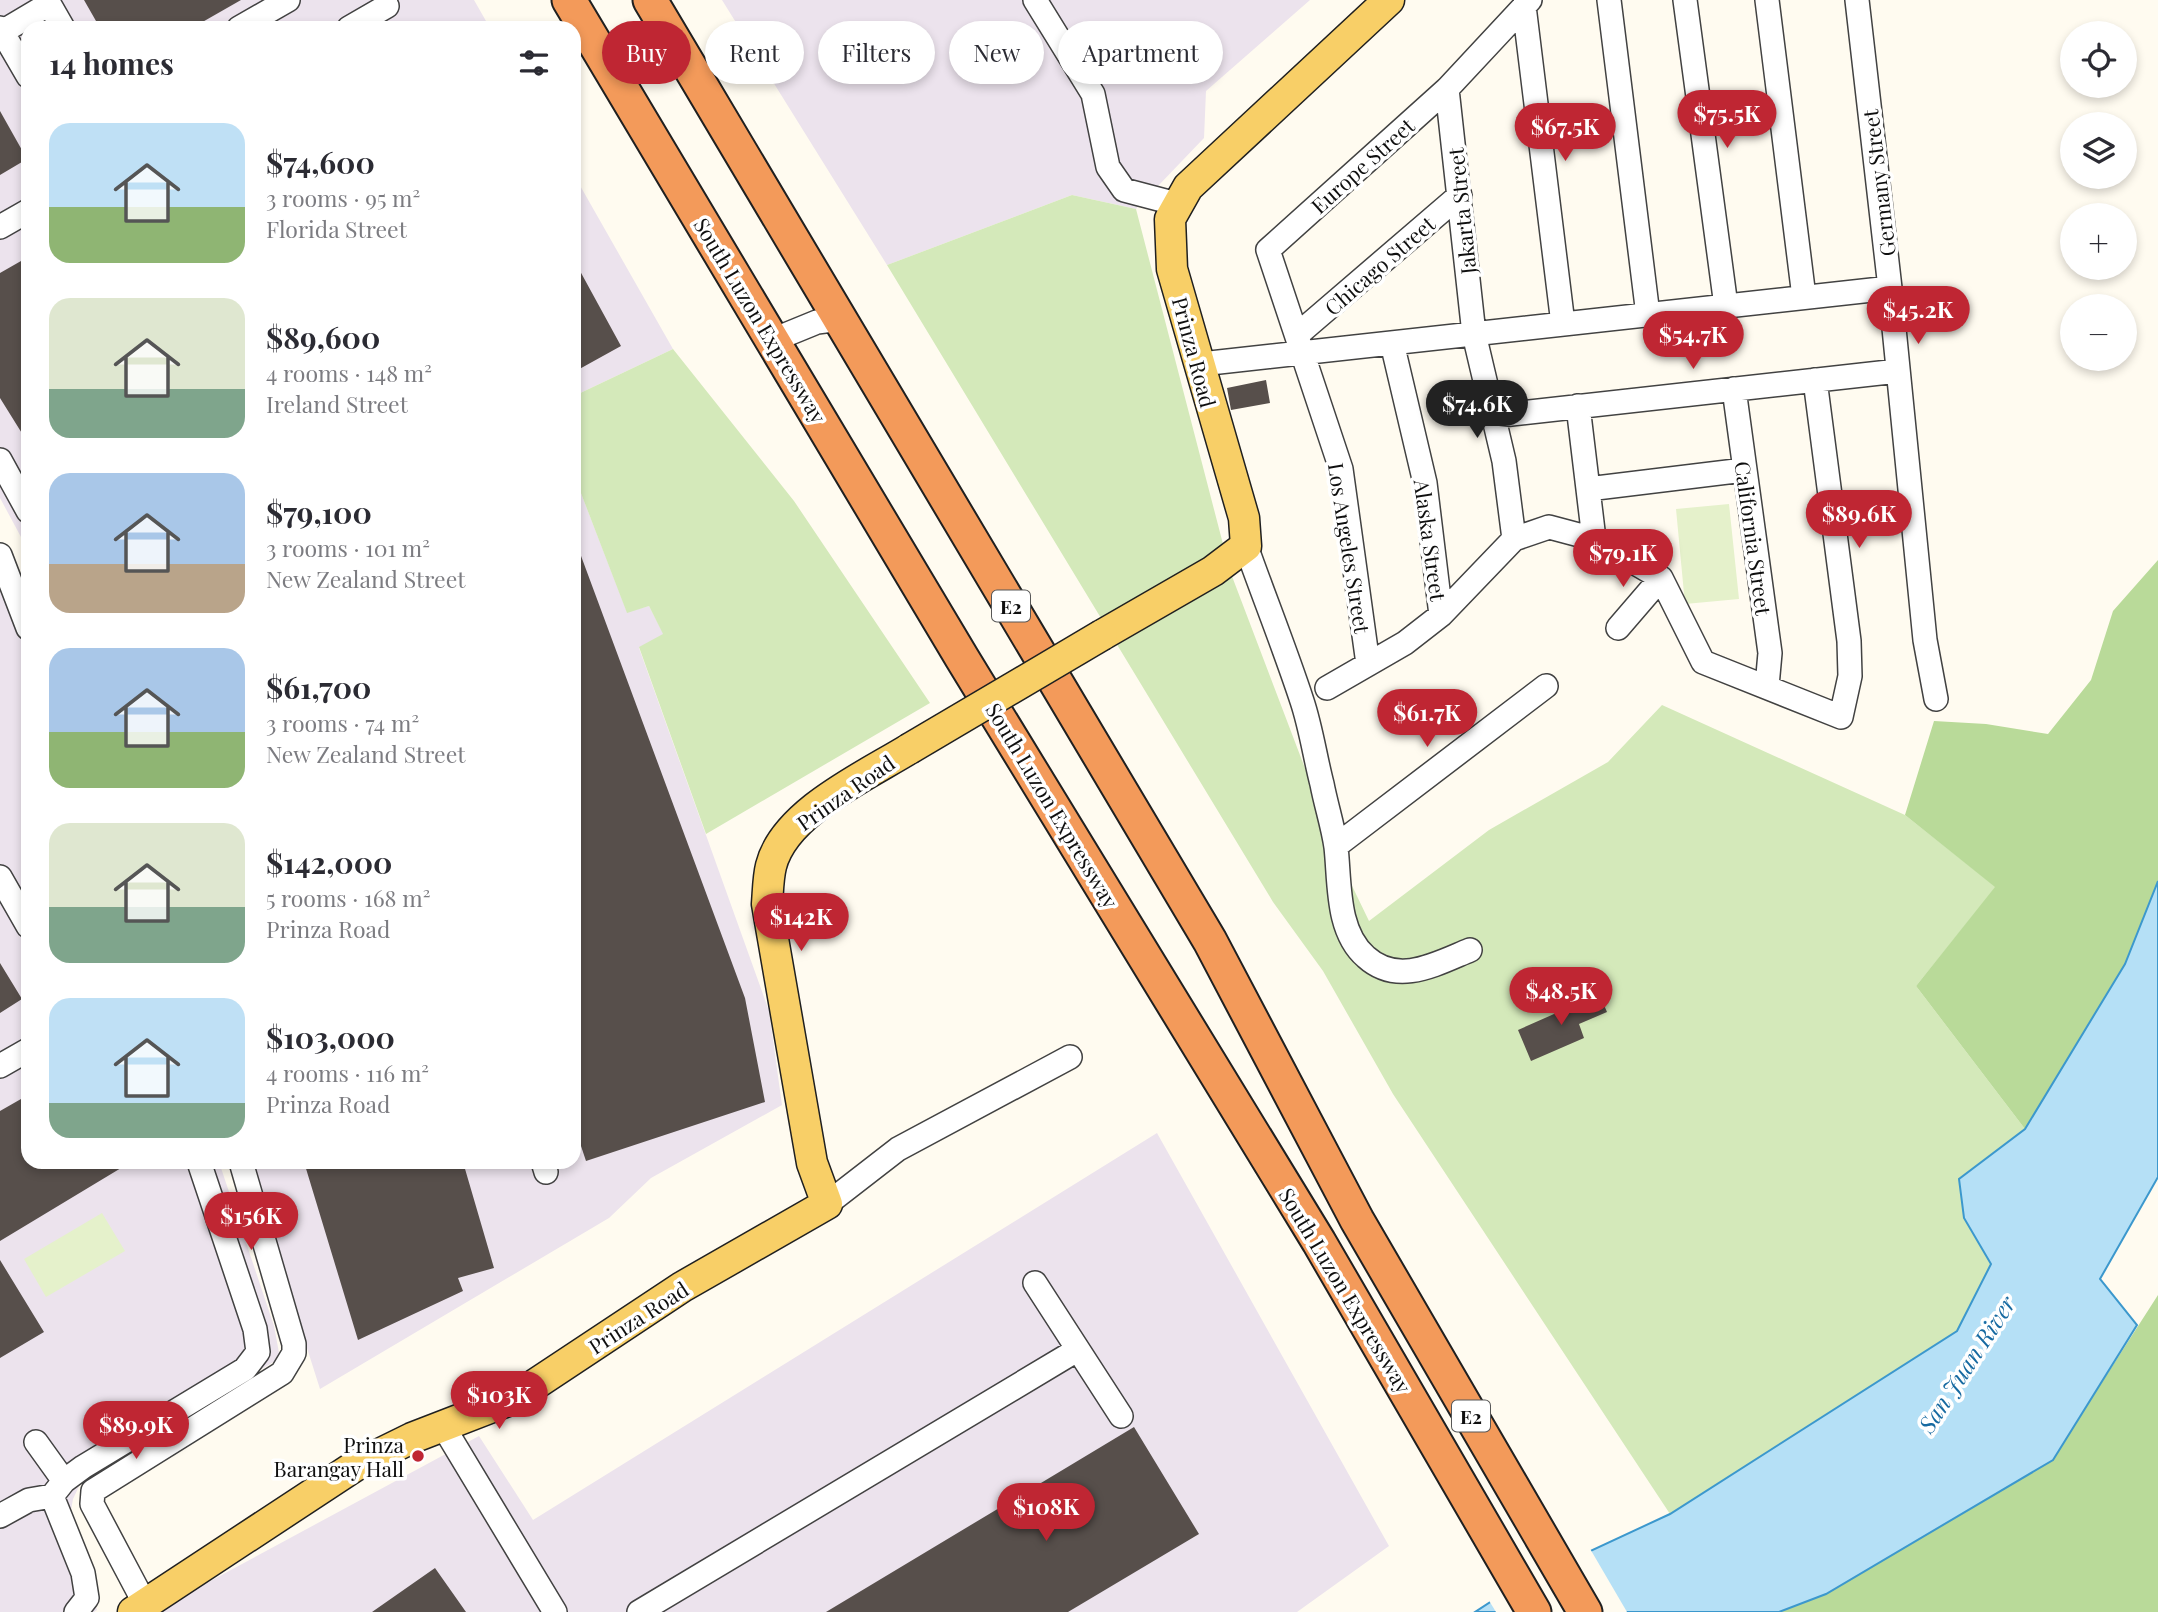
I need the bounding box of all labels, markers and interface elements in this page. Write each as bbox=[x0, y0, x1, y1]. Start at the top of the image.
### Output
chip: Buy bbox=[602, 21, 691, 84]
chip: Rent bbox=[705, 21, 804, 84]
chip: Filters bbox=[818, 21, 935, 84]
chip: New bbox=[949, 21, 1044, 84]
chip: Apartment bbox=[1058, 21, 1223, 84]
map controls bbox=[2060, 21, 2137, 371]
button: locate bbox=[2060, 21, 2137, 98]
text: 14 homes bbox=[49, 43, 174, 83]
icon: filters bbox=[515, 44, 553, 82]
pin: $75.5K bbox=[1670, 90, 1784, 150]
text: $75.5K bbox=[1693, 97, 1761, 128]
pin: $67.5K bbox=[1508, 104, 1622, 163]
street label: Germany Street bbox=[1855, 107, 1901, 258]
text: $67.5K bbox=[1531, 110, 1599, 141]
street label: Europe Street bbox=[1304, 111, 1420, 219]
button: layers bbox=[2060, 112, 2137, 189]
text: $74,600 bbox=[266, 142, 375, 182]
street label: Jakarta Street bbox=[1440, 146, 1482, 277]
icon: home bbox=[105, 151, 189, 235]
text: 3 rooms · 95 m² bbox=[266, 182, 420, 213]
button: + bbox=[2060, 203, 2137, 280]
street label: Chicago Street bbox=[1318, 209, 1441, 321]
street label: South Luzon Expressway bbox=[688, 212, 834, 428]
text: Florida Street bbox=[266, 213, 407, 244]
pin: $45.2K bbox=[1861, 286, 1975, 346]
text: $45.2K bbox=[1883, 293, 1953, 324]
street label: Prinza Road bbox=[1167, 294, 1223, 410]
button: − bbox=[2060, 294, 2137, 371]
pin: $54.7K bbox=[1636, 312, 1750, 371]
text: $89,600 bbox=[266, 317, 380, 357]
text: $54.7K bbox=[1659, 318, 1727, 349]
icon: home bbox=[105, 326, 189, 410]
text: 4 rooms · 148 m² bbox=[266, 357, 432, 388]
pin: $74.6K bbox=[1420, 380, 1534, 440]
text: $74.6K bbox=[1442, 387, 1512, 418]
text: Ireland Street bbox=[266, 388, 408, 419]
street label: California Street bbox=[1729, 459, 1779, 617]
street label: Los Angeles Street bbox=[1323, 461, 1377, 636]
street label: Alaska Street bbox=[1408, 477, 1453, 603]
pin: $89.6K bbox=[1802, 490, 1916, 550]
text: $79,100 bbox=[266, 492, 372, 532]
text: $89.6K bbox=[1822, 497, 1896, 528]
icon: home bbox=[105, 501, 189, 585]
pin: $79.1K bbox=[1566, 530, 1680, 589]
text: 3 rooms · 101 m² bbox=[266, 532, 430, 563]
text: $79.1K bbox=[1589, 536, 1657, 567]
text: New Zealand Street bbox=[266, 563, 465, 594]
road number: E2 bbox=[992, 590, 1030, 622]
text: $61,700 bbox=[266, 667, 371, 707]
icon: home bbox=[105, 676, 189, 760]
pin: $61.7K bbox=[1370, 690, 1484, 749]
text: $61.7K bbox=[1393, 696, 1461, 727]
street label: South Luzon Expressway bbox=[980, 697, 1126, 913]
text: 3 rooms · 74 m² bbox=[266, 707, 419, 738]
text: New Zealand Street bbox=[266, 738, 465, 769]
street label: Prinza Road bbox=[790, 748, 900, 836]
text: $142,000 bbox=[266, 842, 392, 882]
icon: home bbox=[105, 851, 189, 935]
text: 5 rooms · 168 m² bbox=[266, 882, 430, 913]
pin: $142K bbox=[752, 894, 850, 953]
text: $142K bbox=[770, 900, 832, 931]
text: Prinza Road bbox=[266, 913, 390, 944]
pin: $48.5K bbox=[1504, 968, 1618, 1027]
text: $48.5K bbox=[1525, 974, 1597, 1005]
text: $103,000 bbox=[266, 1017, 395, 1057]
icon: home bbox=[105, 1026, 189, 1110]
text: 4 rooms · 116 m² bbox=[266, 1057, 429, 1088]
text: Prinza Road bbox=[266, 1088, 390, 1119]
street label: South Luzon Expressway bbox=[1273, 1182, 1419, 1398]
pin: $156K bbox=[202, 1192, 300, 1252]
text: $156K bbox=[220, 1199, 282, 1230]
street label: Prinza Road bbox=[583, 1274, 693, 1360]
water label: San Juan River bbox=[1910, 1289, 2022, 1439]
pin: $103K bbox=[450, 1372, 548, 1431]
text: $103K bbox=[467, 1378, 531, 1409]
road number: E2 bbox=[1452, 1400, 1490, 1432]
pin: $89.9K bbox=[79, 1402, 193, 1461]
text: $89.9K bbox=[99, 1408, 173, 1439]
place label: Prinza Barangay Hall bbox=[274, 1430, 405, 1482]
marker: Prinza Barangay Hall bbox=[410, 1448, 426, 1464]
pin: $108K bbox=[997, 1484, 1095, 1543]
text: $108K bbox=[1013, 1490, 1079, 1521]

